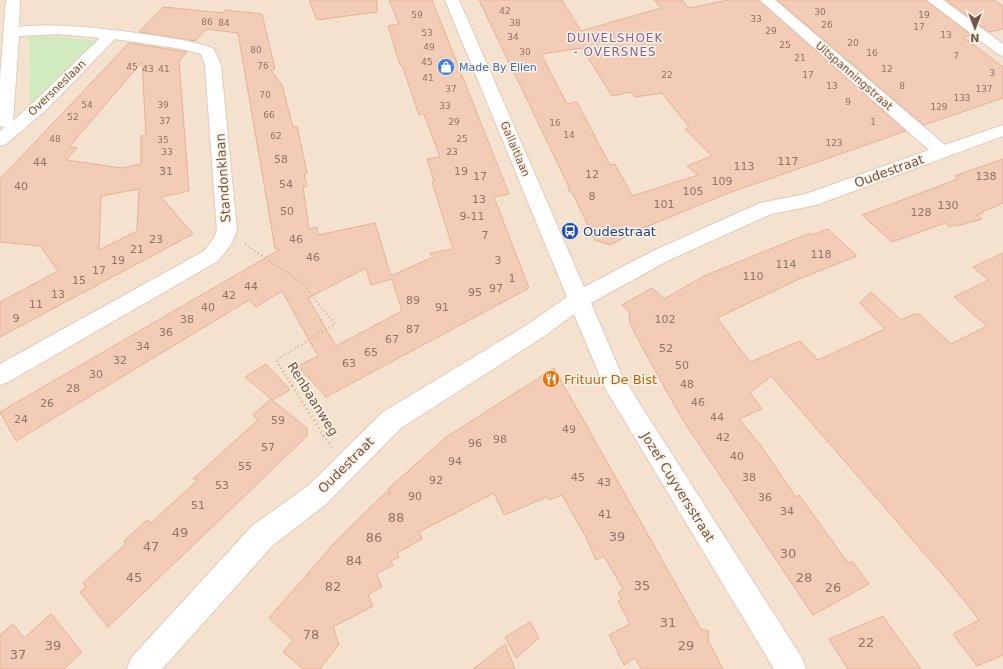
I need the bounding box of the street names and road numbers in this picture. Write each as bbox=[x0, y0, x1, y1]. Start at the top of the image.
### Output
street label: Uitspanningstraat bbox=[813, 39, 896, 114]
street label: Oversneslaan bbox=[25, 57, 89, 119]
street label: Gallaitlaan bbox=[497, 119, 533, 179]
street label: Standonklaan bbox=[212, 133, 234, 223]
street label: Oudestraat bbox=[852, 151, 926, 191]
street label: Renbaanweg bbox=[284, 359, 342, 439]
street label: Jozef Cuyversstraat bbox=[638, 429, 718, 545]
street label: Oudestraat bbox=[315, 434, 377, 496]

